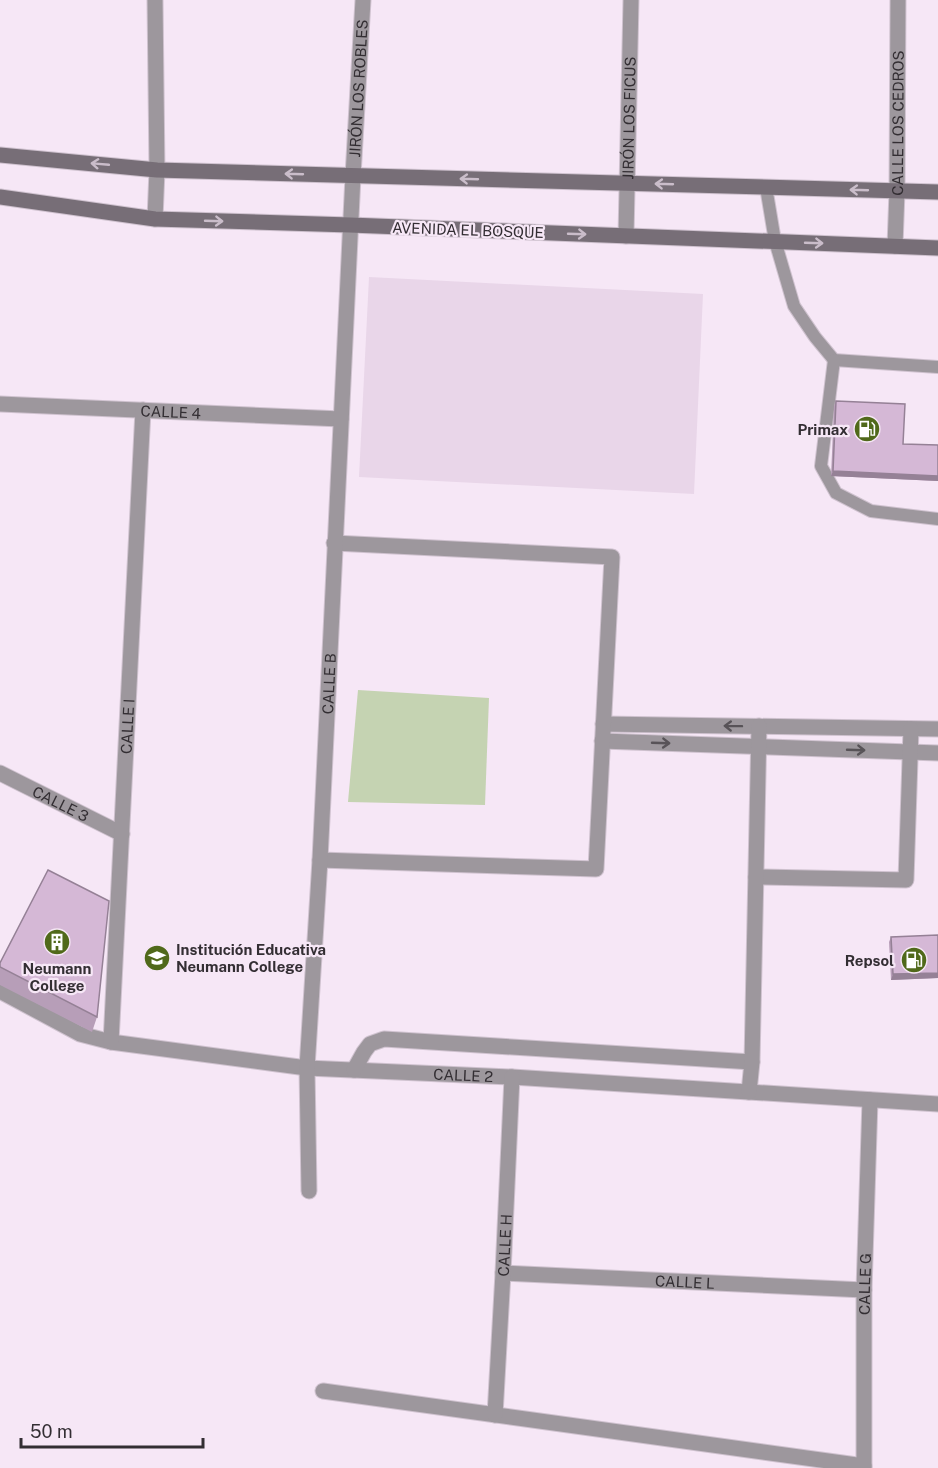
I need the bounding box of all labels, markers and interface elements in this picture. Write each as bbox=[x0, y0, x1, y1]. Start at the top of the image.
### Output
street label: JIRÓN LOS ROBLES bbox=[346, 19, 370, 158]
street label: CALLE LOS CEDROS bbox=[888, 50, 906, 196]
street label: JIRÓN LOS FICUS bbox=[618, 56, 638, 180]
one-way arrow bbox=[90, 158, 110, 169]
one-way arrow bbox=[285, 168, 305, 179]
one-way arrow bbox=[459, 173, 479, 184]
one-way arrow bbox=[654, 178, 674, 190]
one-way arrow bbox=[849, 184, 869, 195]
one-way arrow bbox=[203, 215, 223, 226]
street label: AVENIDA EL BOSQUE bbox=[392, 219, 544, 241]
one-way arrow bbox=[566, 228, 586, 239]
one-way arrow bbox=[803, 237, 823, 248]
street label: CALLE 4 bbox=[140, 402, 201, 421]
fuel station icon: Primax bbox=[852, 414, 882, 444]
place label: Primax bbox=[797, 421, 848, 438]
street label: CALLE B bbox=[319, 653, 338, 715]
street label: CALLE I bbox=[117, 698, 137, 754]
one-way arrow bbox=[723, 720, 743, 732]
one-way arrow bbox=[650, 738, 670, 749]
one-way arrow bbox=[845, 745, 865, 756]
street label: CALLE 3 bbox=[30, 782, 92, 825]
building icon: Neumann College bbox=[42, 927, 72, 957]
place label: Institución Educativa Neumann College bbox=[176, 941, 326, 975]
school or university icon: Institución Educativa Neumann College bbox=[142, 943, 172, 973]
fuel station icon: Repsol bbox=[899, 945, 929, 975]
place label: Repsol bbox=[845, 952, 894, 969]
place label: Neumann College bbox=[23, 960, 91, 994]
street label: CALLE 2 bbox=[433, 1065, 494, 1085]
street label: CALLE H bbox=[494, 1214, 514, 1277]
street label: CALLE G bbox=[855, 1253, 874, 1315]
street label: CALLE L bbox=[655, 1272, 715, 1291]
scale bar bbox=[21, 1411, 202, 1449]
text: 50 m bbox=[30, 1421, 73, 1442]

